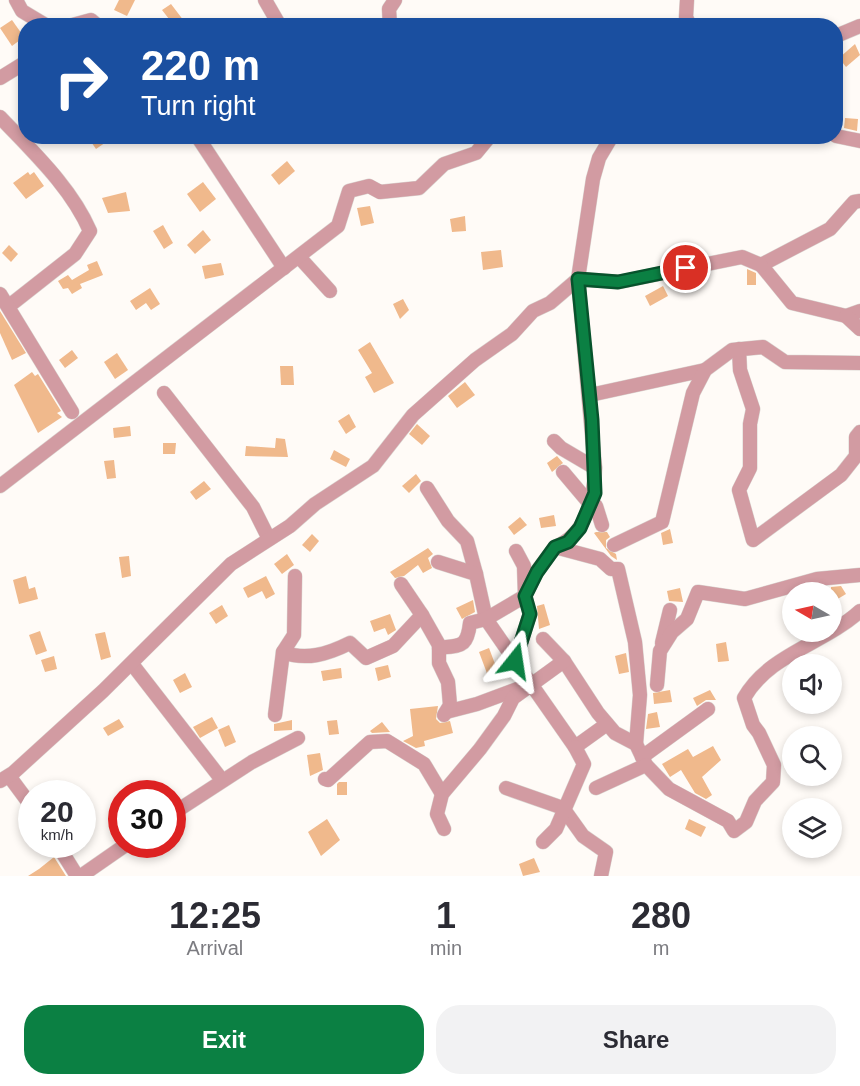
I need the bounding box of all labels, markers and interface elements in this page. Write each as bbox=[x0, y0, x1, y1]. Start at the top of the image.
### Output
icon: right bbox=[42, 42, 120, 120]
text: 220 m bbox=[141, 42, 260, 89]
text: Turn right bbox=[141, 91, 256, 121]
pin bbox=[660, 242, 711, 293]
icon: arrive bbox=[669, 251, 702, 284]
north arrow bbox=[782, 582, 842, 642]
map controls bbox=[782, 582, 842, 858]
position arrow bbox=[483, 629, 547, 693]
button: sound bbox=[782, 654, 842, 714]
button: search bbox=[782, 726, 842, 786]
speed limit sign: 30 bbox=[108, 780, 186, 858]
text: 20 bbox=[40, 795, 74, 828]
button: layers bbox=[782, 798, 842, 858]
text: km/h bbox=[41, 826, 73, 843]
text: 12:25 bbox=[169, 895, 261, 936]
text: 1 bbox=[436, 895, 456, 936]
text: 280 bbox=[631, 895, 691, 936]
text: Arrival bbox=[187, 937, 243, 959]
text: min bbox=[430, 937, 462, 959]
text: m bbox=[653, 937, 669, 959]
button: Exit bbox=[24, 1005, 424, 1074]
button: Share bbox=[436, 1005, 836, 1074]

